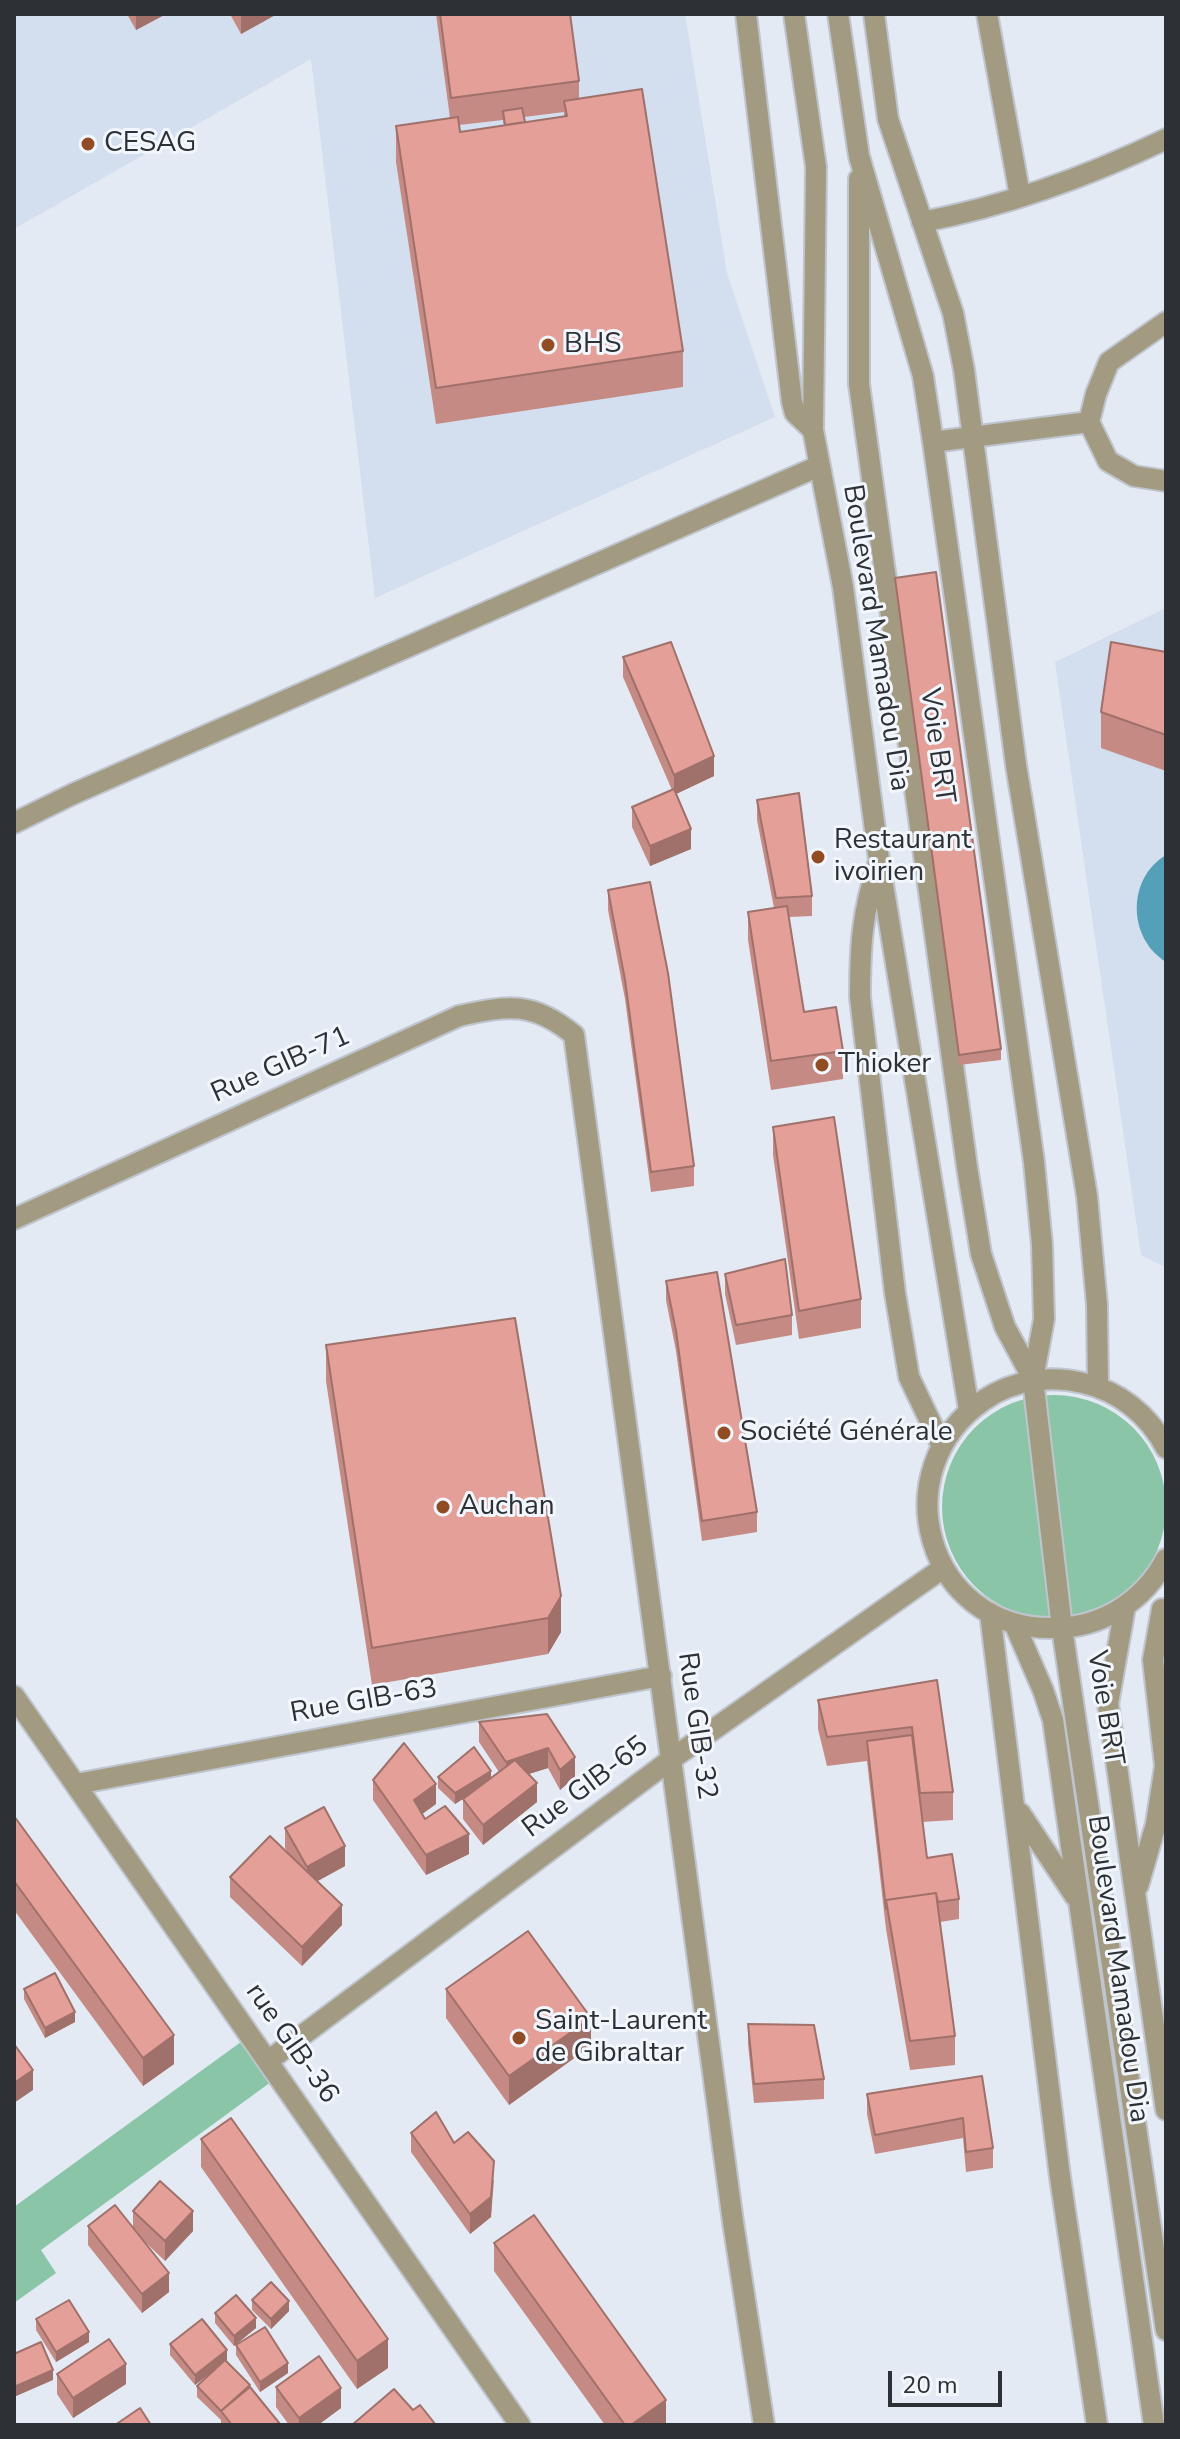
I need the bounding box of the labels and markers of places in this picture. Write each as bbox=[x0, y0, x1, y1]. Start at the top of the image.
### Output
place label: CESAG bbox=[104, 127, 196, 161]
marker: CESAG bbox=[79, 135, 97, 153]
place label: BHS bbox=[564, 328, 621, 362]
marker: BHS bbox=[539, 336, 557, 354]
place label: Restaurant ivoirien bbox=[834, 824, 971, 890]
marker: Restaurant ivoirien bbox=[809, 848, 827, 866]
place label: Thioker bbox=[838, 1048, 931, 1082]
marker: Thioker bbox=[813, 1056, 831, 1074]
place label: Société Générale bbox=[740, 1416, 953, 1450]
marker: Société Générale bbox=[715, 1424, 733, 1442]
place label: Auchan bbox=[459, 1490, 555, 1524]
marker: Auchan bbox=[434, 1498, 452, 1516]
place label: Saint-Laurent de Gibraltar bbox=[535, 2005, 707, 2071]
marker: Saint-Laurent de Gibraltar bbox=[510, 2029, 528, 2047]

